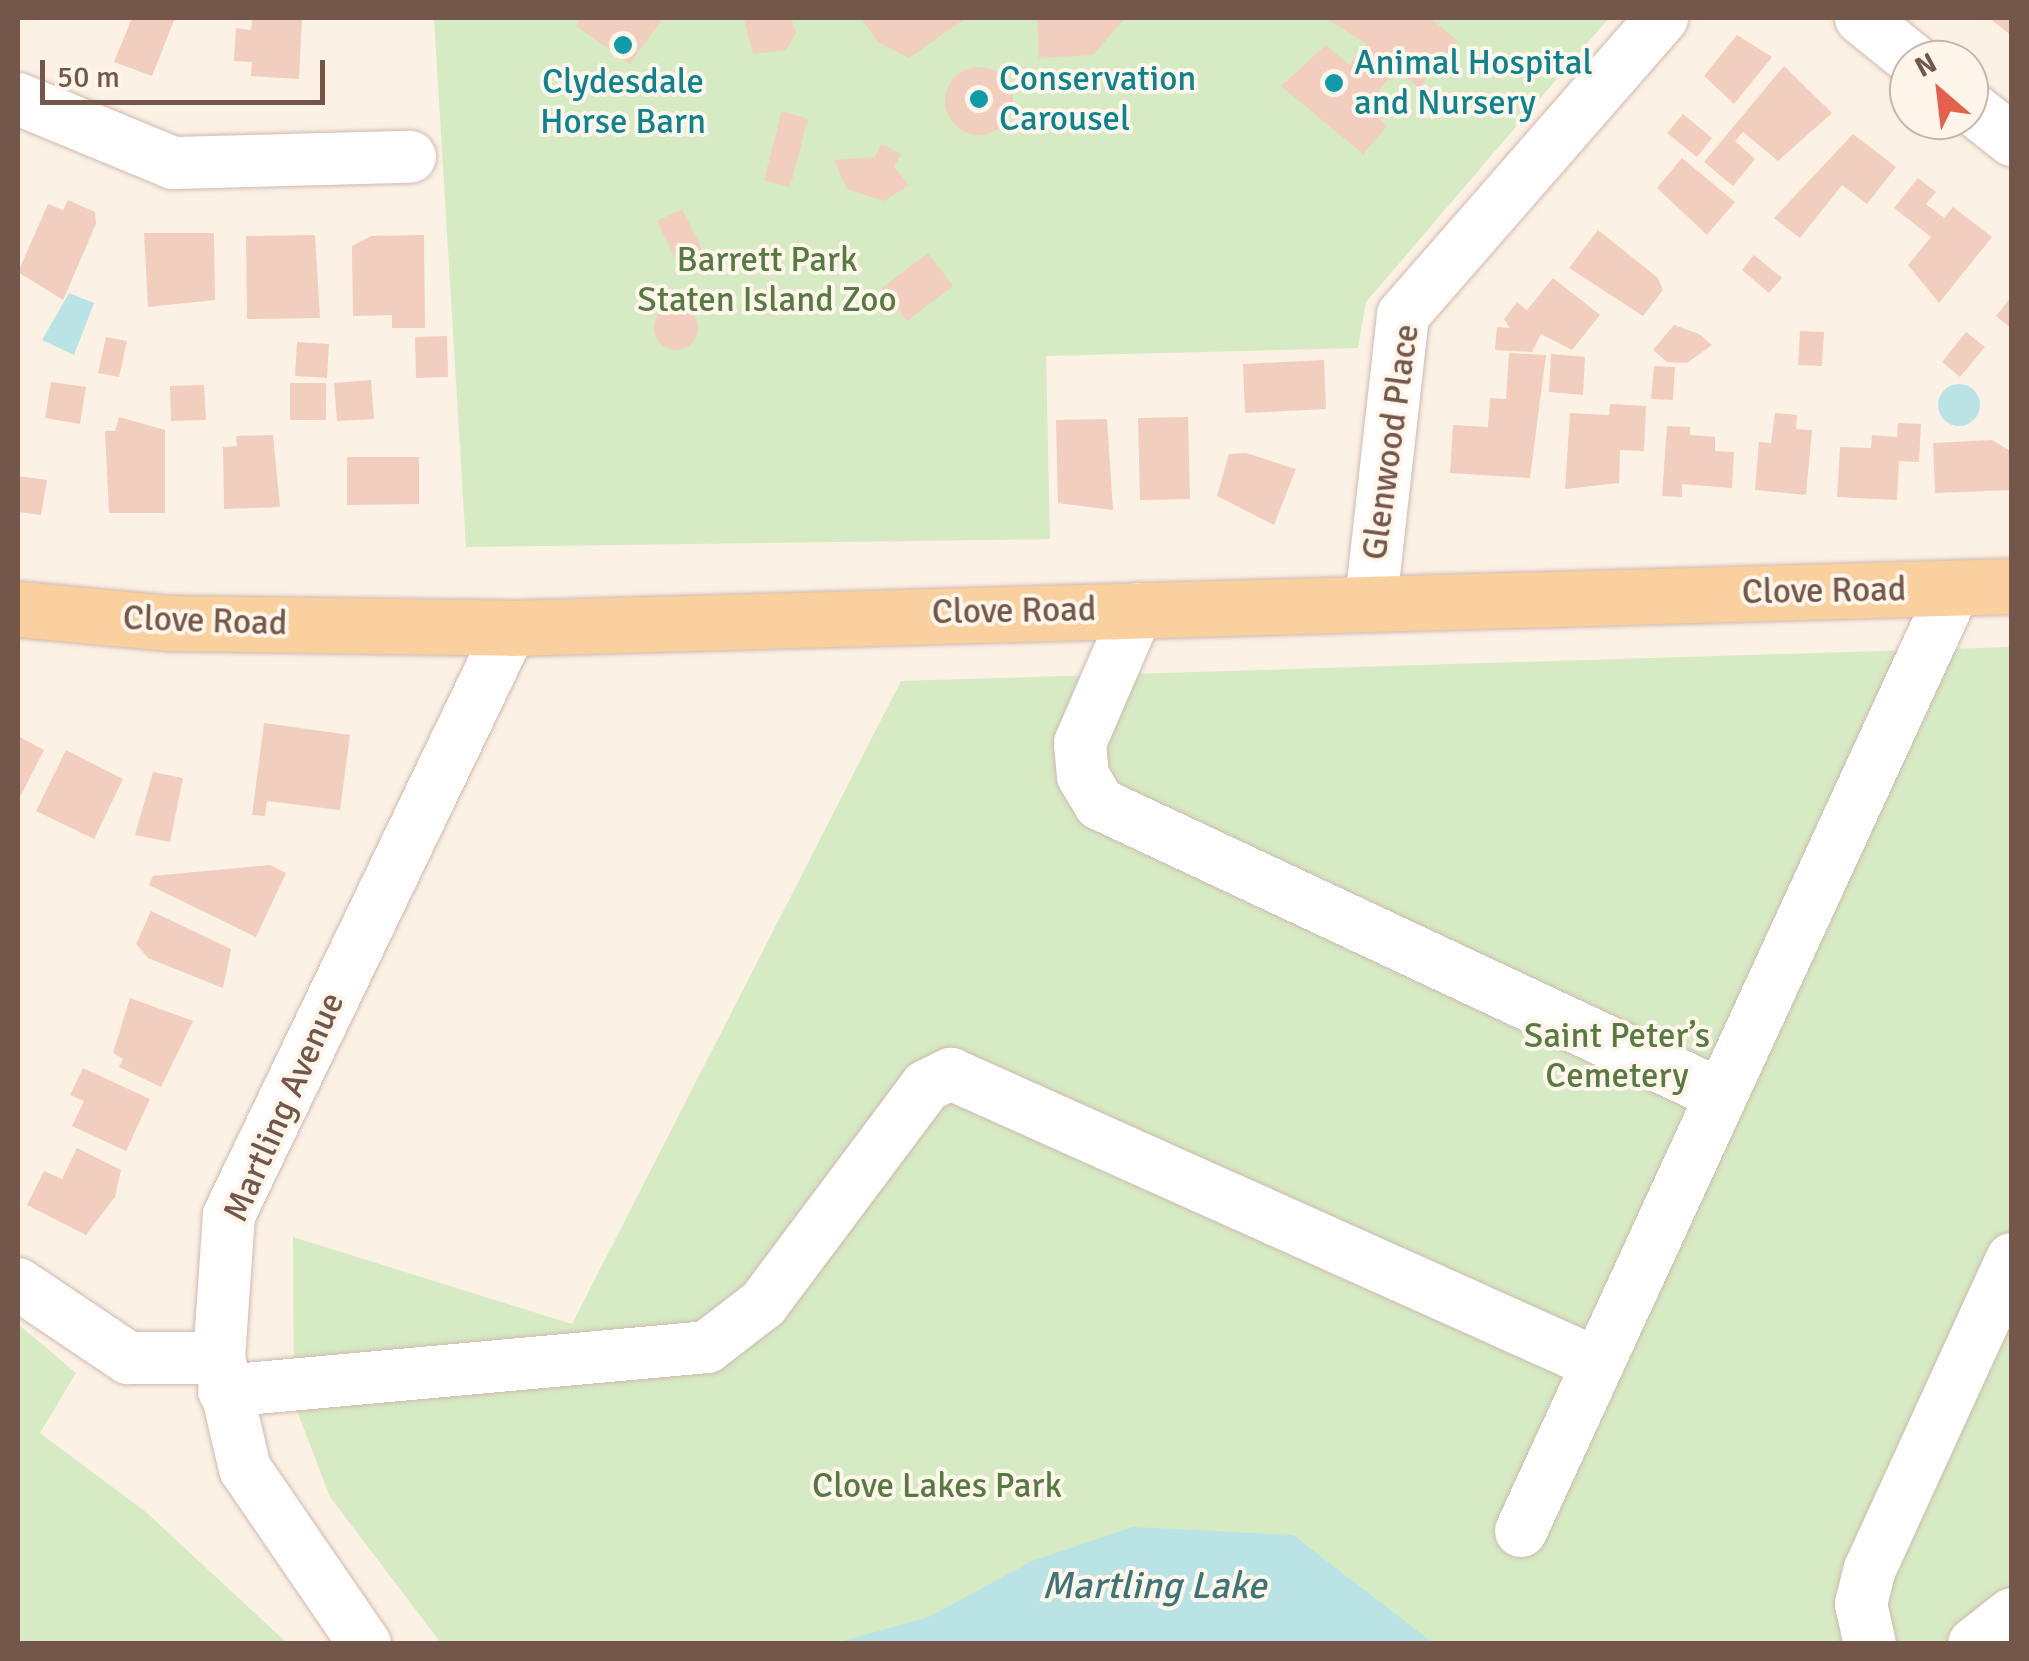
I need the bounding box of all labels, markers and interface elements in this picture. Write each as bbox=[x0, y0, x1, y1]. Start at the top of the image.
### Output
marker: Clydesdale Horse Barn bbox=[612, 34, 634, 56]
scale bar bbox=[45, 40, 330, 102]
north arrow bbox=[1889, 40, 1989, 140]
place label: Animal Hospital and Nursery bbox=[1354, 42, 1593, 124]
text: N bbox=[1909, 46, 1942, 85]
place label: Conservation Carousel bbox=[999, 58, 1196, 140]
text: 50 m bbox=[57, 59, 120, 96]
place label: Clydesdale Horse Barn bbox=[540, 61, 706, 143]
marker: Animal Hospital and Nursery bbox=[1323, 72, 1345, 94]
marker: Conservation Carousel bbox=[968, 88, 990, 110]
park label: Barrett Park Staten Island Zoo bbox=[637, 239, 897, 321]
street label: Glenwood Place bbox=[1354, 321, 1428, 563]
street label: Clove Road bbox=[1741, 569, 1907, 613]
street label: Clove Road bbox=[931, 589, 1097, 633]
street label: Clove Road bbox=[122, 597, 288, 645]
street label: Martling Avenue bbox=[215, 986, 353, 1228]
park label: Saint Peter’s Cemetery bbox=[1524, 1015, 1710, 1097]
park label: Clove Lakes Park bbox=[812, 1465, 1062, 1507]
water label: Martling Lake bbox=[1042, 1563, 1266, 1609]

